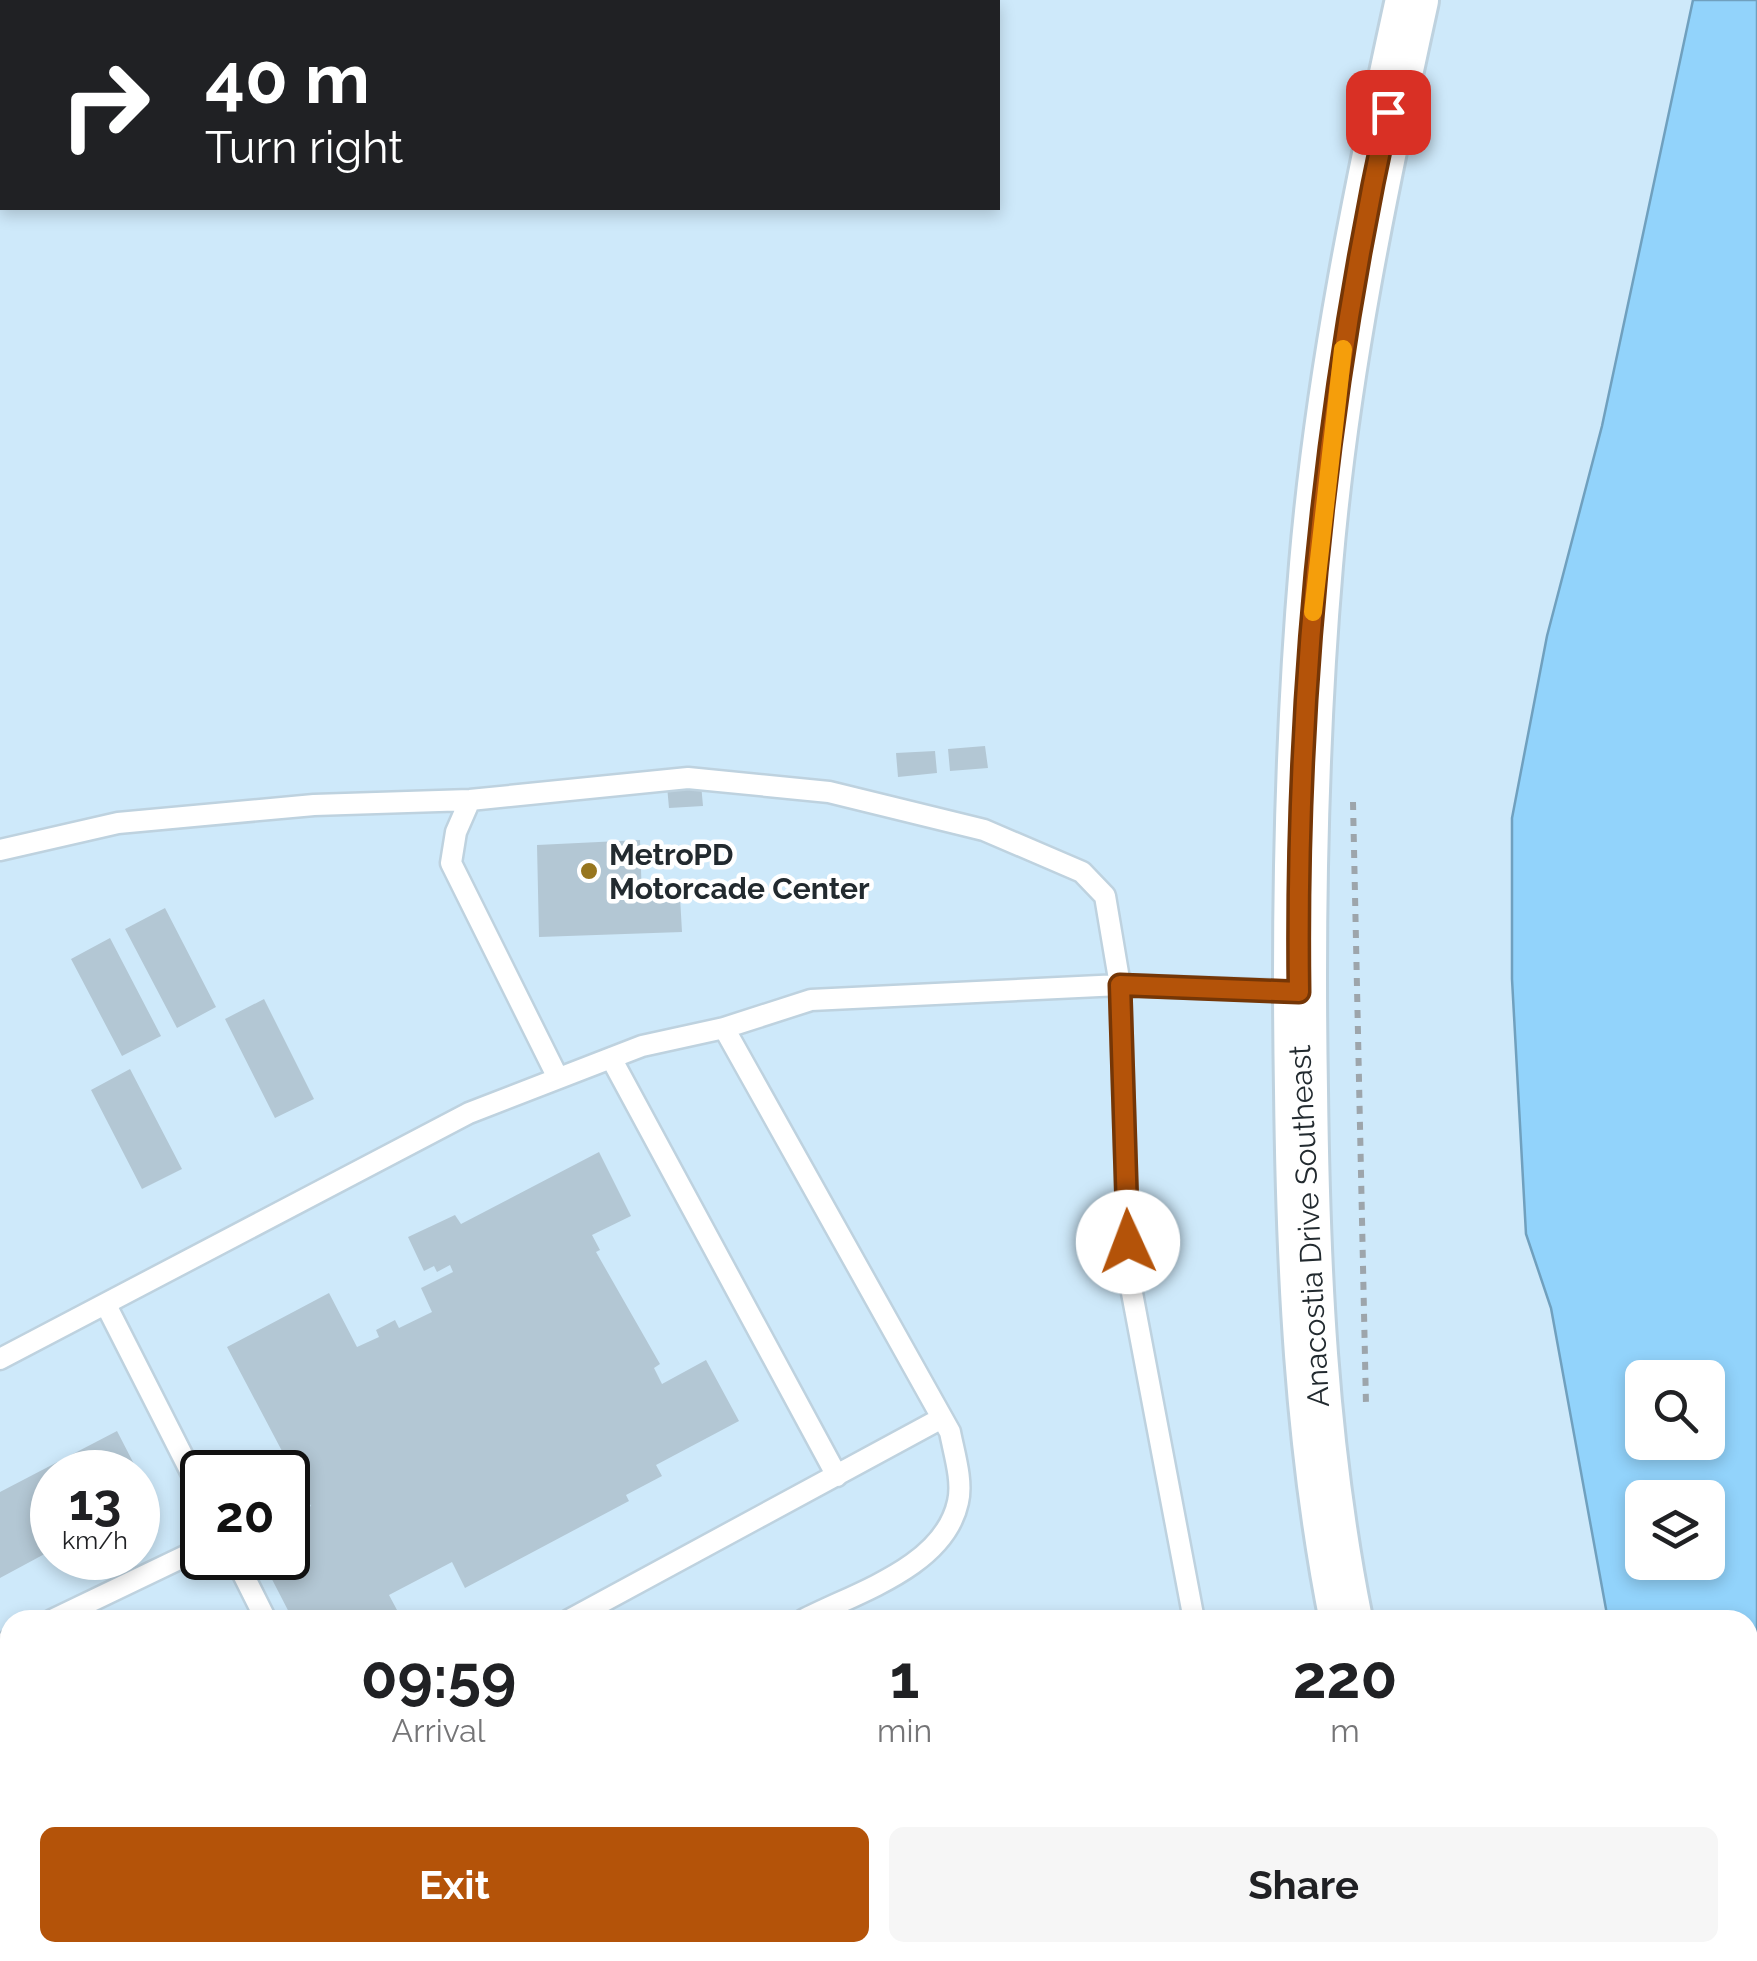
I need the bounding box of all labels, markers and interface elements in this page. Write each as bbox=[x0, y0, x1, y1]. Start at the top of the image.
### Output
text: 40 m bbox=[205, 37, 370, 119]
icon: right bbox=[40, 40, 170, 170]
pin bbox=[1346, 70, 1431, 155]
icon: arrive bbox=[1361, 85, 1416, 140]
text: Turn right bbox=[205, 121, 403, 174]
place label: MetroPD Motorcade Center bbox=[609, 837, 870, 906]
marker: MetroPD Motorcade Center bbox=[578, 860, 600, 882]
street label: Anacostia Drive Southeast bbox=[1282, 1044, 1336, 1408]
position arrow bbox=[1076, 1190, 1180, 1294]
map controls bbox=[1625, 1360, 1725, 1580]
button: search bbox=[1625, 1360, 1725, 1460]
speed limit sign: 20 bbox=[180, 1450, 310, 1580]
text: 13 bbox=[69, 1473, 121, 1532]
button: layers bbox=[1625, 1480, 1725, 1580]
text: km/h bbox=[62, 1525, 128, 1555]
text: 09:59 bbox=[361, 1642, 516, 1712]
text: 1 bbox=[890, 1642, 919, 1712]
text: 220 bbox=[1293, 1642, 1397, 1712]
text: Arrival bbox=[392, 1712, 485, 1749]
text: min bbox=[877, 1712, 932, 1749]
text: m bbox=[1330, 1712, 1360, 1749]
button: Exit bbox=[40, 1827, 869, 1942]
button: Share bbox=[889, 1827, 1718, 1942]

